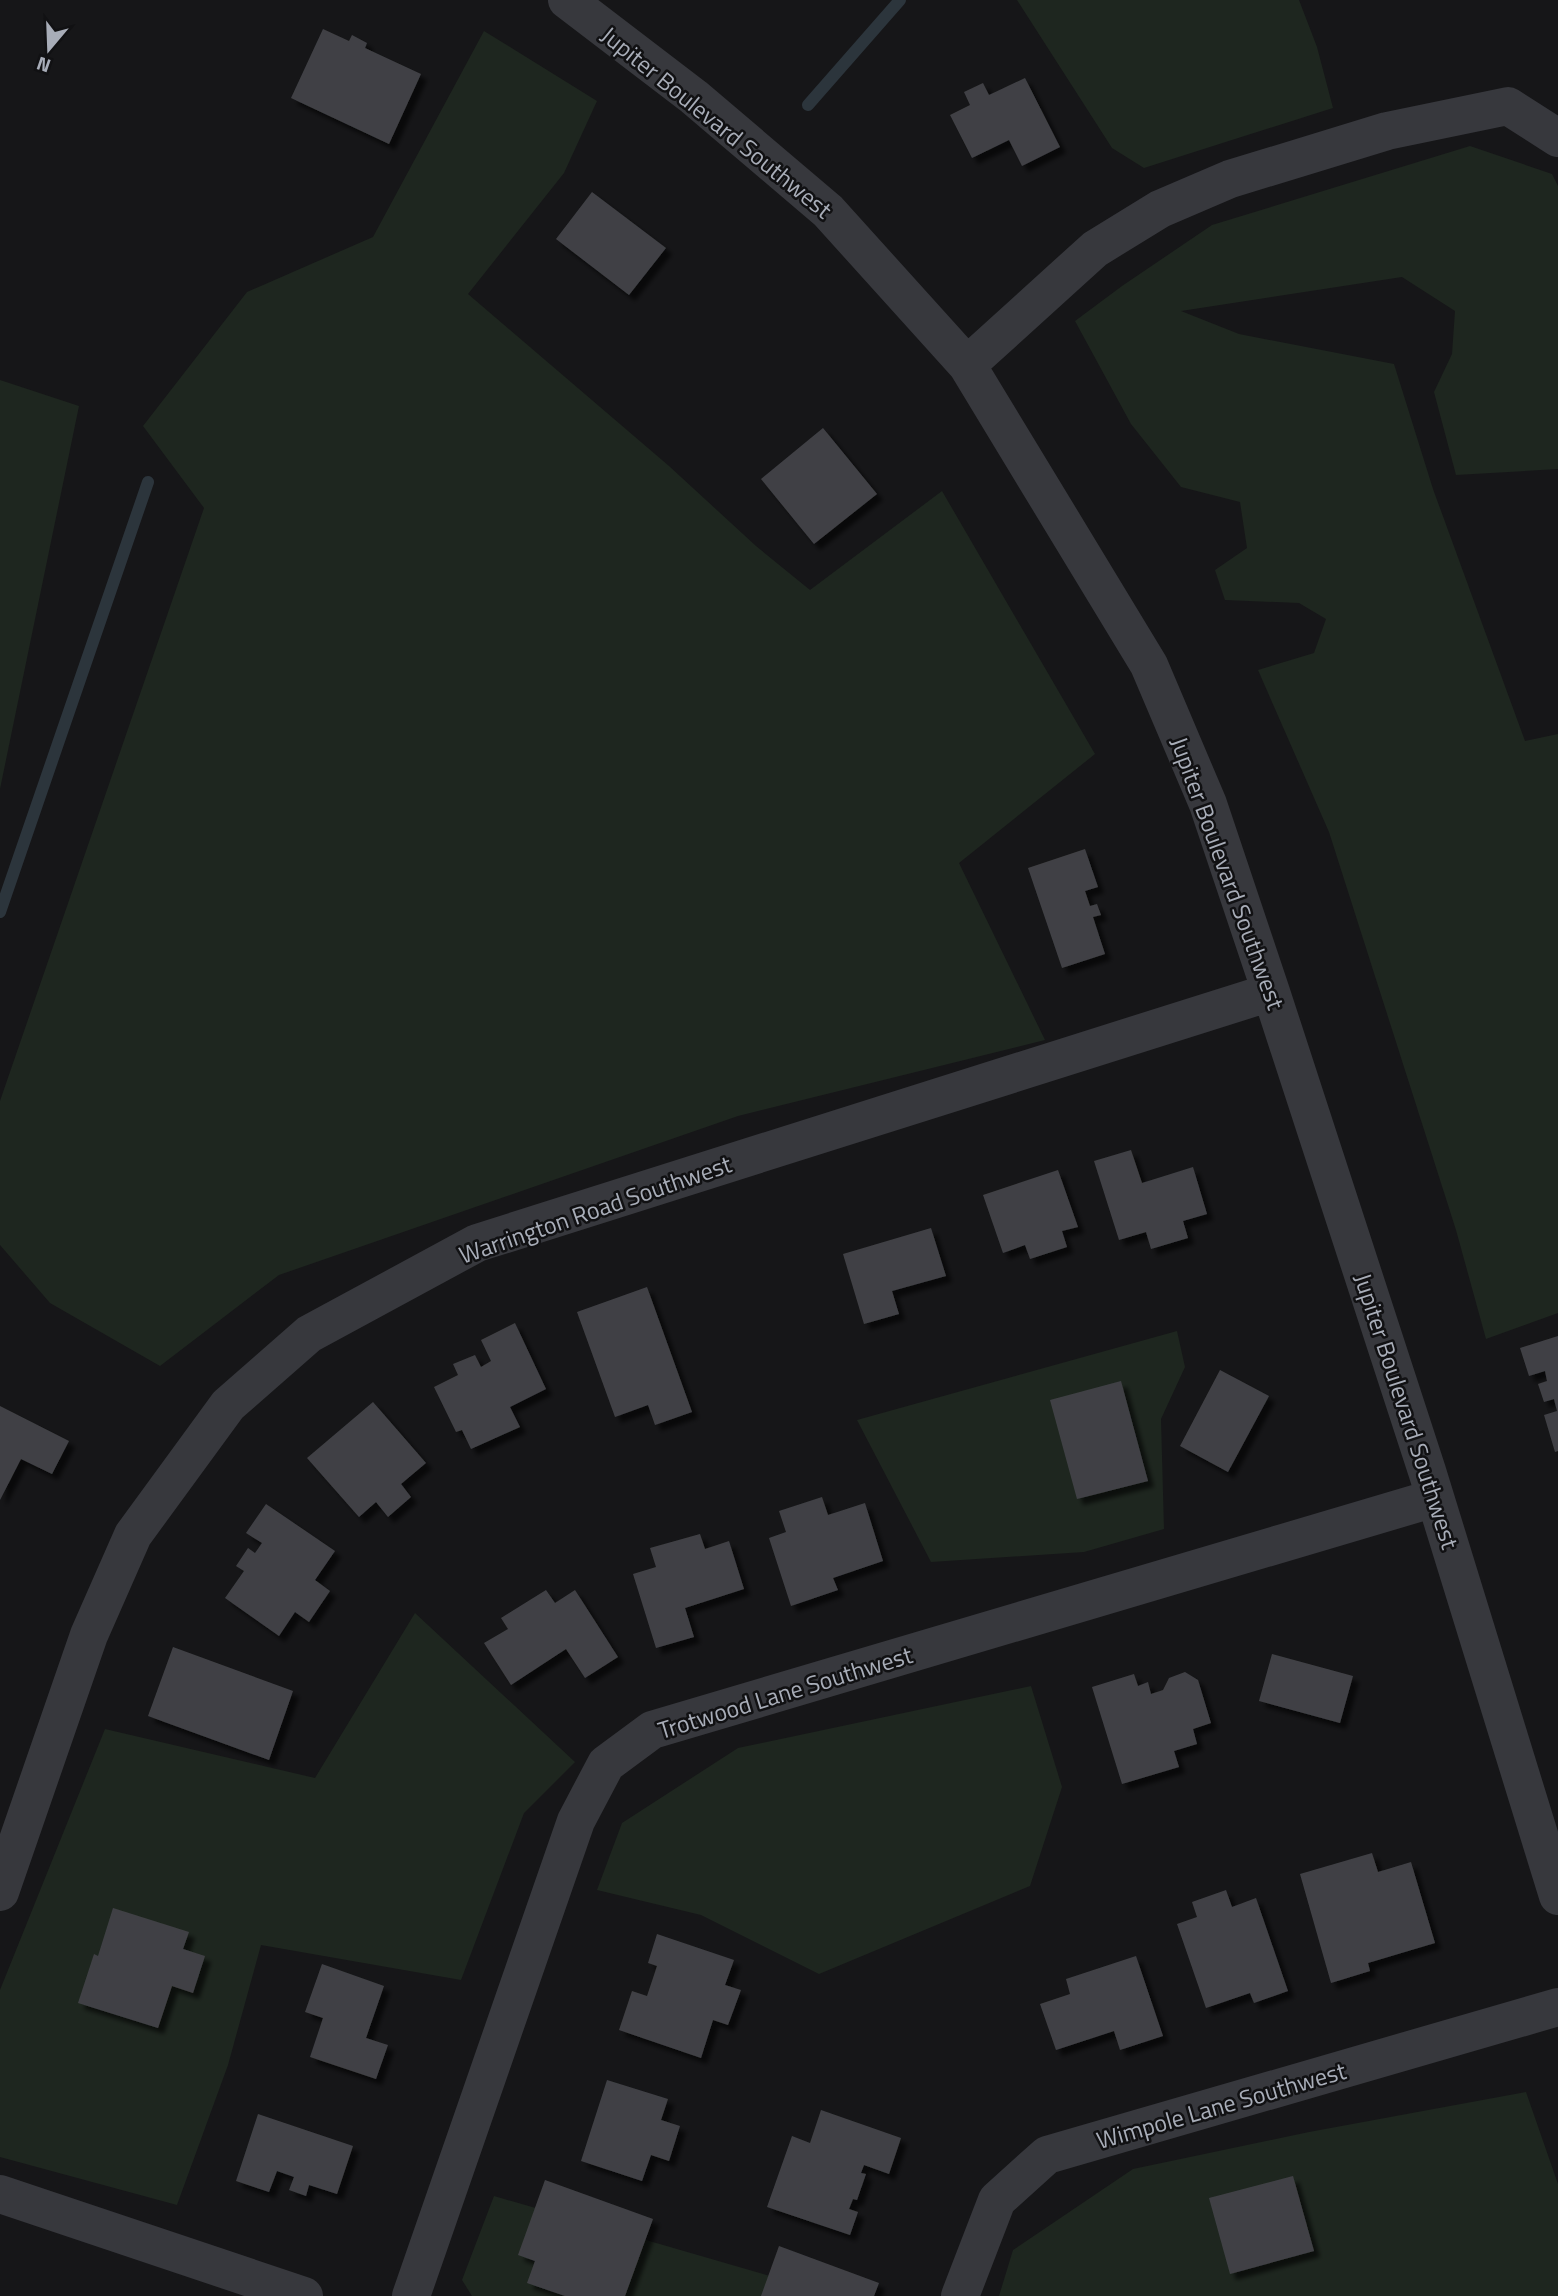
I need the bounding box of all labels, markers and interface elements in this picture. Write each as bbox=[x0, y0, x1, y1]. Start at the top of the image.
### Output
north arrow bbox=[14, 14, 84, 84]
street label: Jupiter Boulevard Southwest bbox=[594, 17, 841, 227]
text: N bbox=[32, 50, 54, 81]
street label: Jupiter Boulevard Southwest bbox=[1162, 731, 1294, 1015]
street label: Warrington Road Southwest bbox=[454, 1145, 737, 1273]
street label: Jupiter Boulevard Southwest bbox=[1345, 1268, 1469, 1554]
street label: Trotwood Lane Southwest bbox=[653, 1636, 917, 1748]
street label: Wimpole Lane Southwest bbox=[1092, 2052, 1351, 2158]

